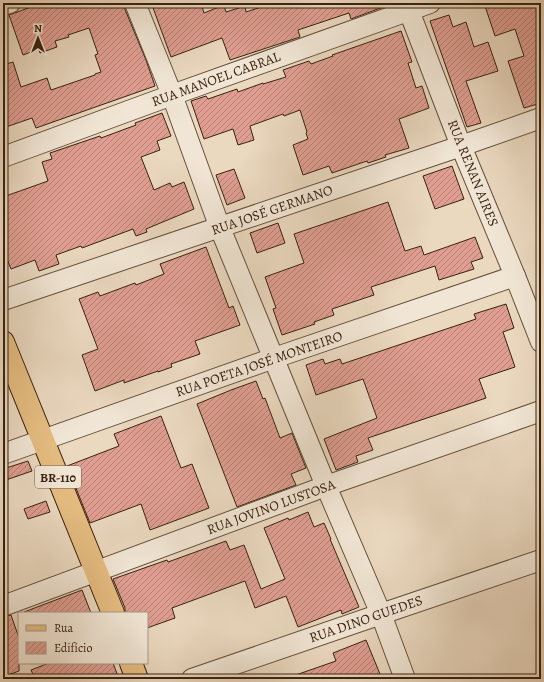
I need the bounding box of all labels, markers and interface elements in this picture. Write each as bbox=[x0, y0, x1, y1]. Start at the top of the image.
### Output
north arrow bbox=[18, 18, 58, 58]
text: N bbox=[34, 21, 42, 36]
street label: RUA MANOEL CABRAL bbox=[149, 47, 284, 111]
street label: RUA RENAN AIRES bbox=[443, 117, 503, 229]
street label: RUA JOSÉ GERMANO bbox=[209, 180, 336, 240]
street label: RUA POETA JOSÉ MONTEIRO bbox=[173, 326, 345, 402]
road number: BR-110 bbox=[35, 466, 81, 488]
street label: RUA JOVINO LUSTOSA bbox=[204, 475, 339, 539]
street label: RUA DINO GUEDES bbox=[307, 591, 425, 647]
legend bbox=[18, 612, 148, 664]
text: Rua bbox=[54, 620, 73, 636]
text: Edifício bbox=[54, 640, 92, 656]

